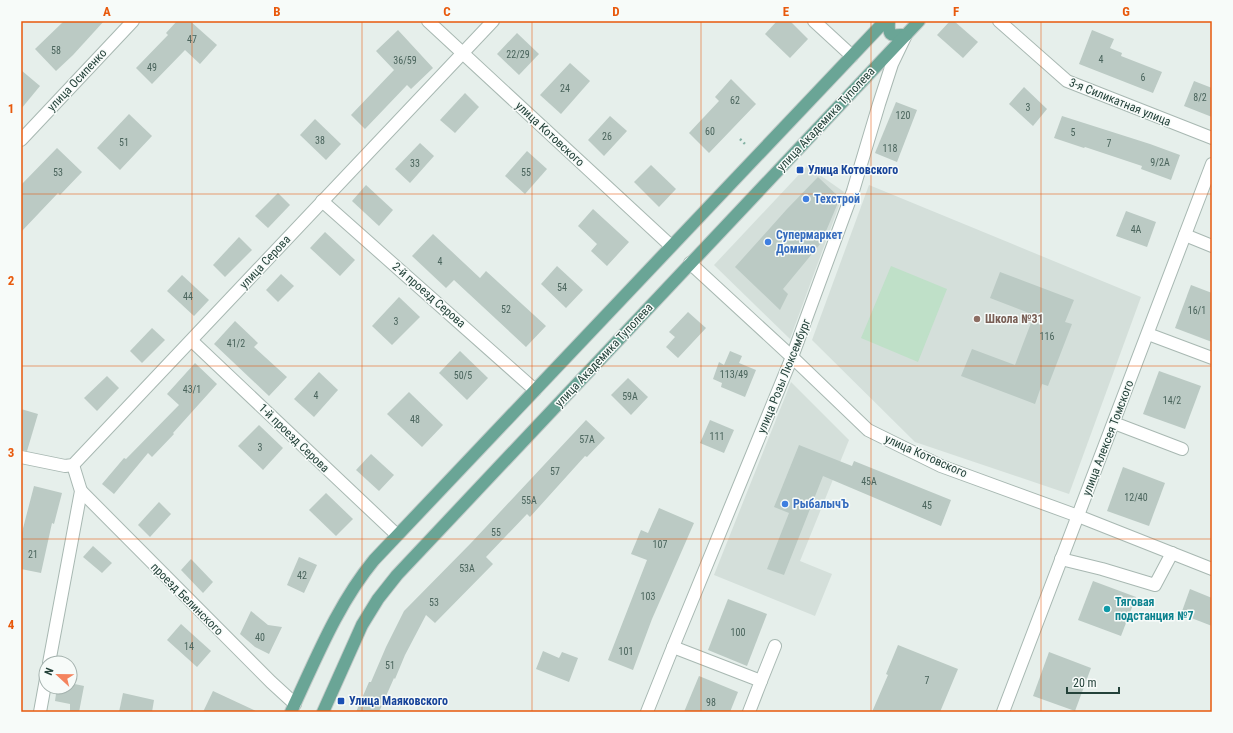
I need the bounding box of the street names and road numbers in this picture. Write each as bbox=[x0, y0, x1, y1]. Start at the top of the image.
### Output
street label: улица Осипенко bbox=[45, 46, 109, 114]
street label: улица Академика Туполева bbox=[774, 64, 878, 174]
street label: 3-я Силикатная улица bbox=[1067, 75, 1173, 129]
street label: улица Котовского bbox=[513, 99, 587, 169]
street label: улица Серова bbox=[237, 232, 293, 292]
street label: 2-й проезд Серова bbox=[390, 259, 469, 331]
street label: улица Академика Туполева bbox=[552, 300, 656, 410]
street label: улица Розы Люксембург bbox=[755, 316, 814, 435]
street label: улица Алексея Томского bbox=[1079, 378, 1137, 498]
street label: 1-й проезд Серова bbox=[256, 401, 332, 475]
street label: улица Котовского bbox=[883, 432, 969, 480]
street label: проезд Белинского bbox=[148, 560, 226, 638]

